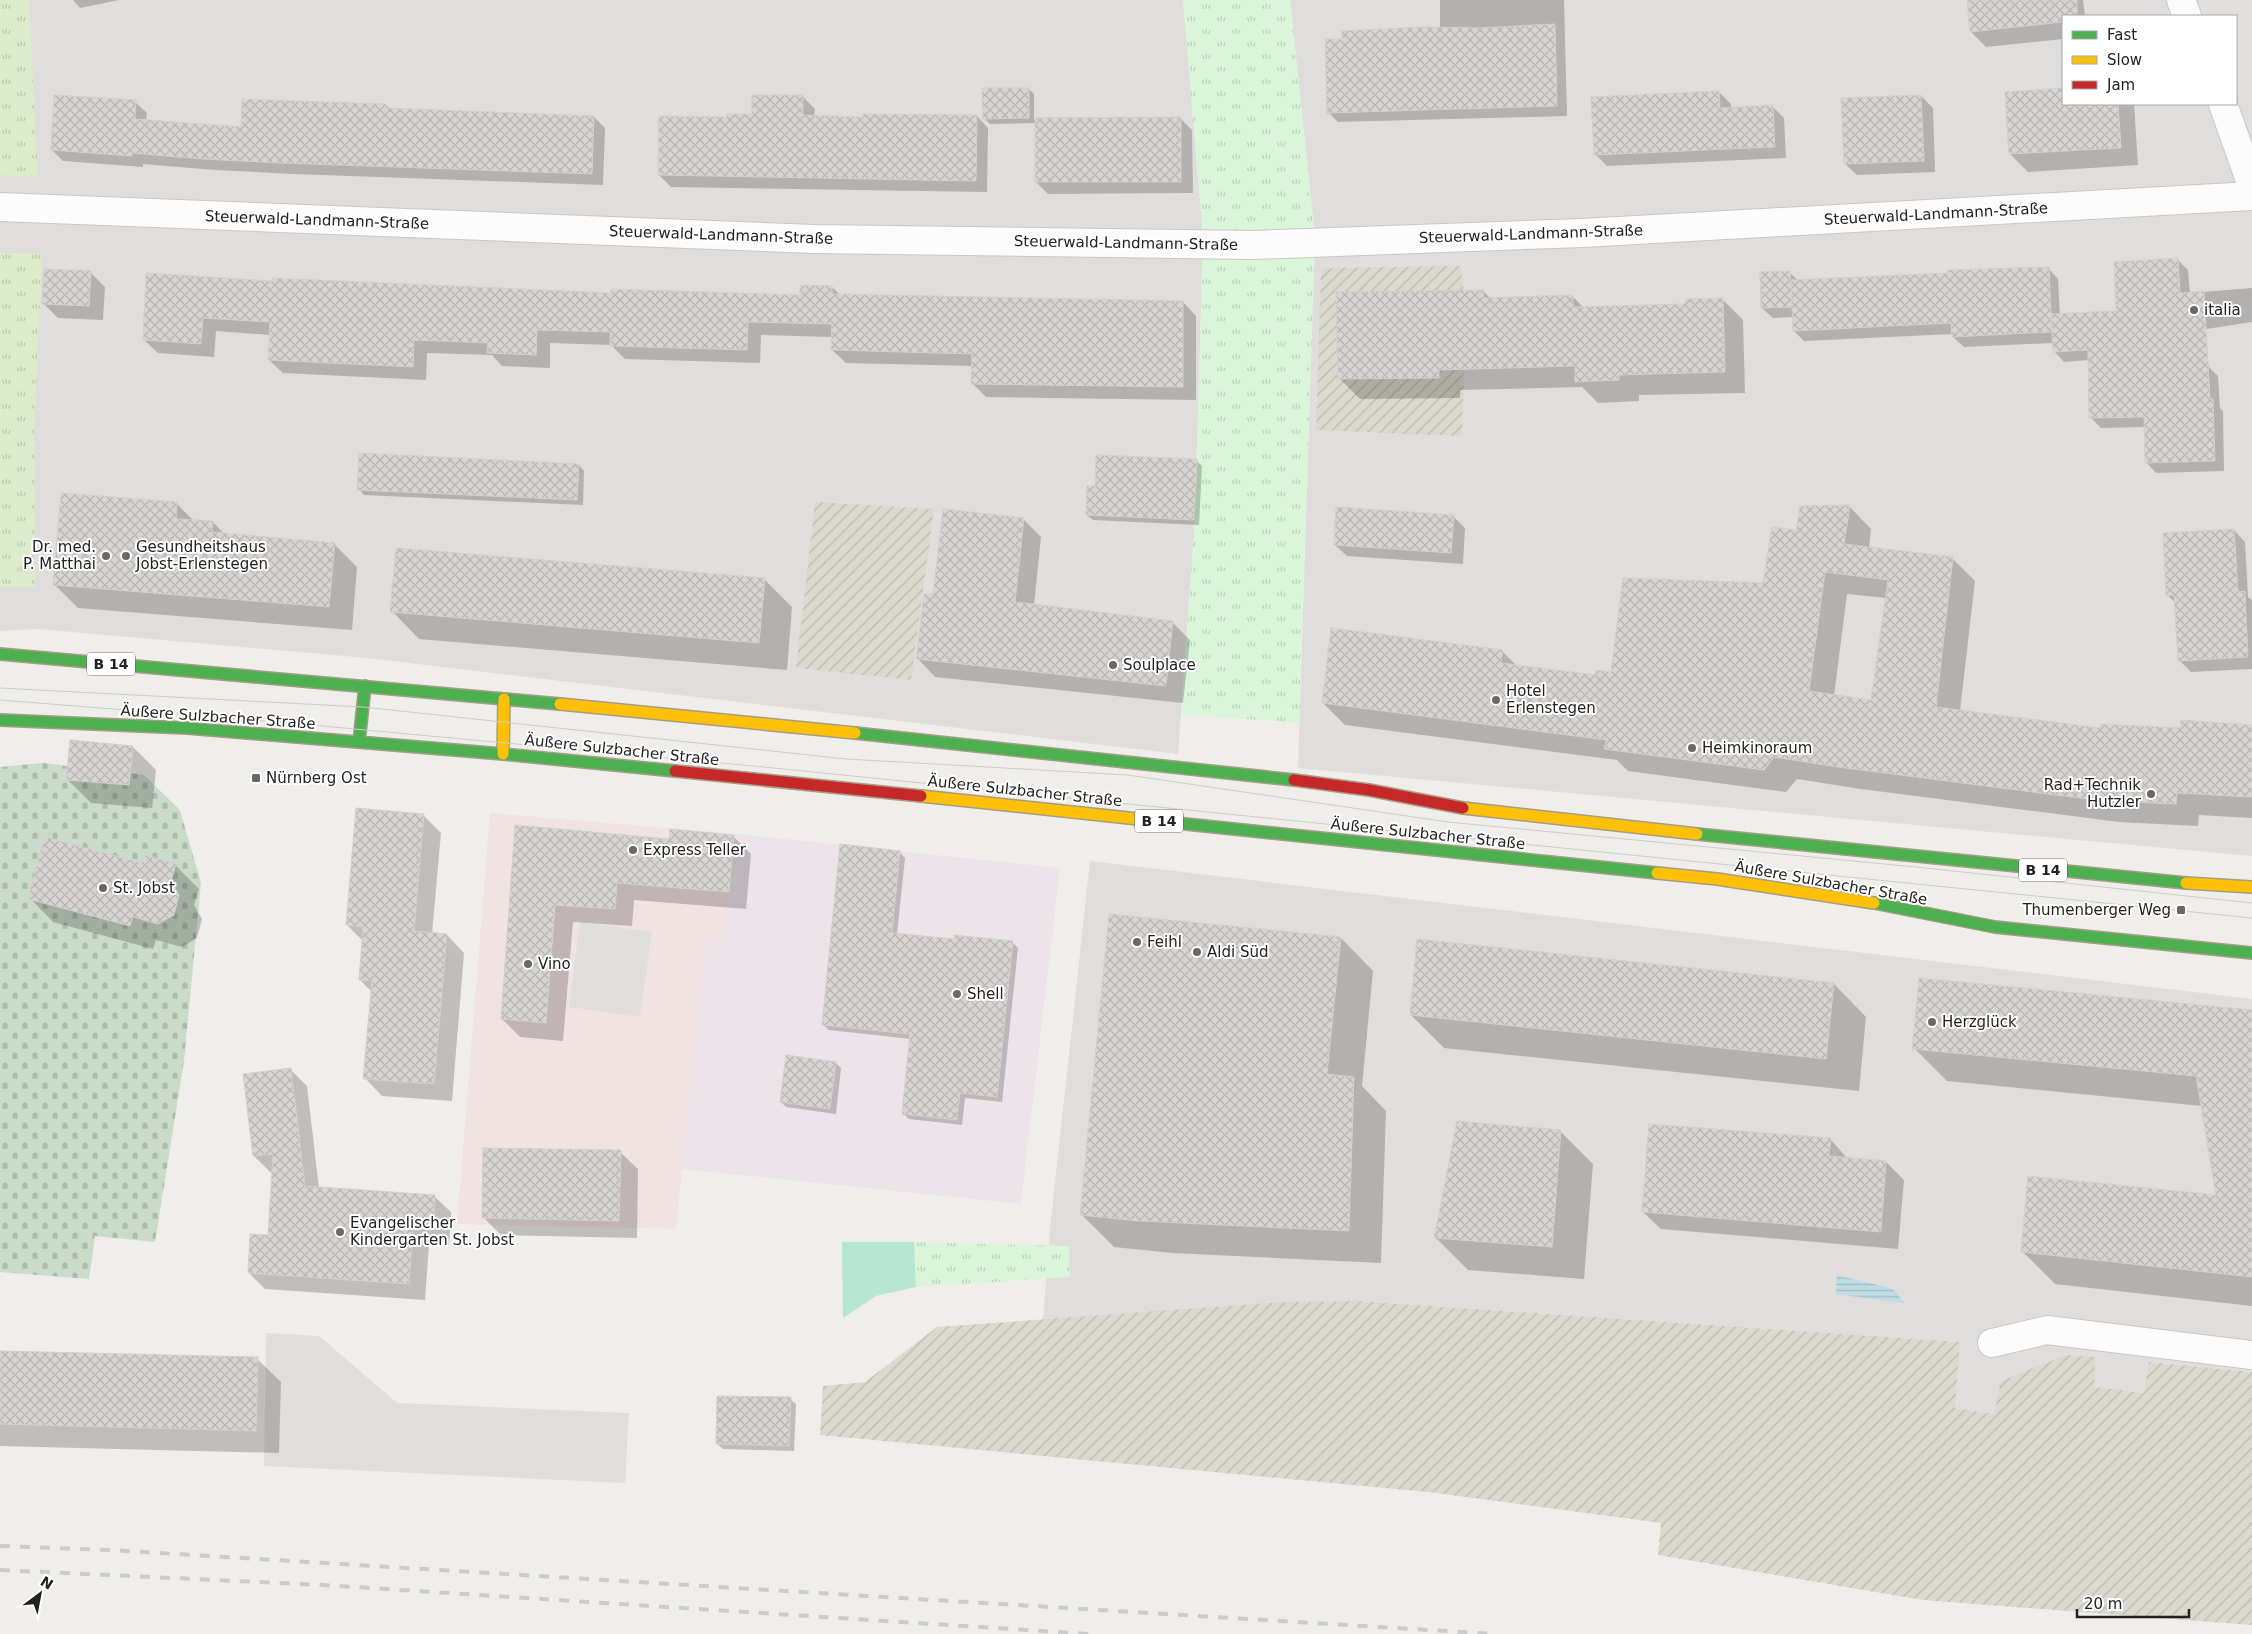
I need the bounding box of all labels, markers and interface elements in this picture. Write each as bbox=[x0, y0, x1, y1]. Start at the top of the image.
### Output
legend bbox=[2062, 15, 2237, 105]
text: Fast bbox=[2107, 26, 2137, 44]
text: Slow bbox=[2107, 51, 2142, 69]
text: Jam bbox=[2106, 76, 2135, 94]
street label: Steuerwald-Landmann-Straße bbox=[1824, 199, 2048, 229]
street label: Steuerwald-Landmann-Straße bbox=[205, 207, 429, 233]
street label: Steuerwald-Landmann-Straße bbox=[1419, 221, 1643, 247]
street label: Steuerwald-Landmann-Straße bbox=[609, 222, 833, 248]
street label: Steuerwald-Landmann-Straße bbox=[1014, 232, 1238, 254]
place label: italia bbox=[2204, 301, 2241, 319]
marker: italia bbox=[2188, 304, 2200, 316]
place label: Dr. med. P. Matthai bbox=[23, 538, 96, 573]
place label: Gesundheitshaus Jobst-Erlenstegen bbox=[135, 538, 268, 573]
marker: Dr. med. P. Matthai bbox=[100, 550, 112, 562]
marker: Gesundheitshaus Jobst-Erlenstegen bbox=[120, 550, 132, 562]
road number: B 14 bbox=[87, 652, 135, 676]
place label: Soulplace bbox=[1123, 656, 1196, 674]
marker: Soulplace bbox=[1107, 659, 1119, 671]
place label: Hotel Erlenstegen bbox=[1506, 682, 1596, 717]
marker: Hotel Erlenstegen bbox=[1490, 694, 1502, 706]
street label: Äußere Sulzbacher Straße bbox=[120, 700, 316, 733]
street label: Äußere Sulzbacher Straße bbox=[524, 730, 720, 769]
place label: Heimkinoraum bbox=[1702, 739, 1812, 757]
marker: Heimkinoraum bbox=[1686, 742, 1698, 754]
place label: Nürnberg Ost bbox=[266, 769, 367, 787]
street label: Äußere Sulzbacher Straße bbox=[927, 771, 1123, 810]
marker: Nürnberg Ost bbox=[250, 772, 262, 784]
place label: Rad+Technik Hutzler bbox=[2044, 776, 2142, 811]
marker: Rad+Technik Hutzler bbox=[2145, 788, 2157, 800]
road number: B 14 bbox=[1135, 809, 1183, 832]
street label: Äußere Sulzbacher Straße bbox=[1330, 814, 1526, 853]
place label: Express Teller bbox=[643, 841, 747, 859]
marker: Express Teller bbox=[627, 844, 639, 856]
street label: Äußere Sulzbacher Straße bbox=[1733, 856, 1929, 909]
road number: B 14 bbox=[2019, 858, 2067, 882]
place label: St. Jobst bbox=[113, 879, 175, 897]
marker: St. Jobst bbox=[97, 882, 109, 894]
place label: Thumenberger Weg bbox=[2021, 901, 2171, 919]
marker: Thumenberger Weg bbox=[2175, 904, 2187, 916]
place label: Feihl bbox=[1147, 933, 1182, 951]
marker: Feihl bbox=[1131, 936, 1143, 948]
place label: Aldi Süd bbox=[1207, 943, 1268, 961]
marker: Aldi Süd bbox=[1191, 946, 1203, 958]
place label: Vino bbox=[538, 955, 571, 973]
marker: Vino bbox=[522, 958, 534, 970]
place label: Shell bbox=[967, 985, 1004, 1003]
marker: Shell bbox=[951, 988, 963, 1000]
place label: Herzglück bbox=[1942, 1013, 2017, 1031]
marker: Herzglück bbox=[1926, 1016, 1938, 1028]
place label: Evangelischer Kindergarten St. Jobst bbox=[350, 1214, 514, 1249]
marker: Evangelischer Kindergarten St. Jobst bbox=[334, 1226, 346, 1238]
north arrow bbox=[15, 1569, 65, 1619]
text: N bbox=[38, 1573, 56, 1593]
scale bar bbox=[2077, 1586, 2190, 1618]
text: 20 m bbox=[2084, 1595, 2122, 1613]

